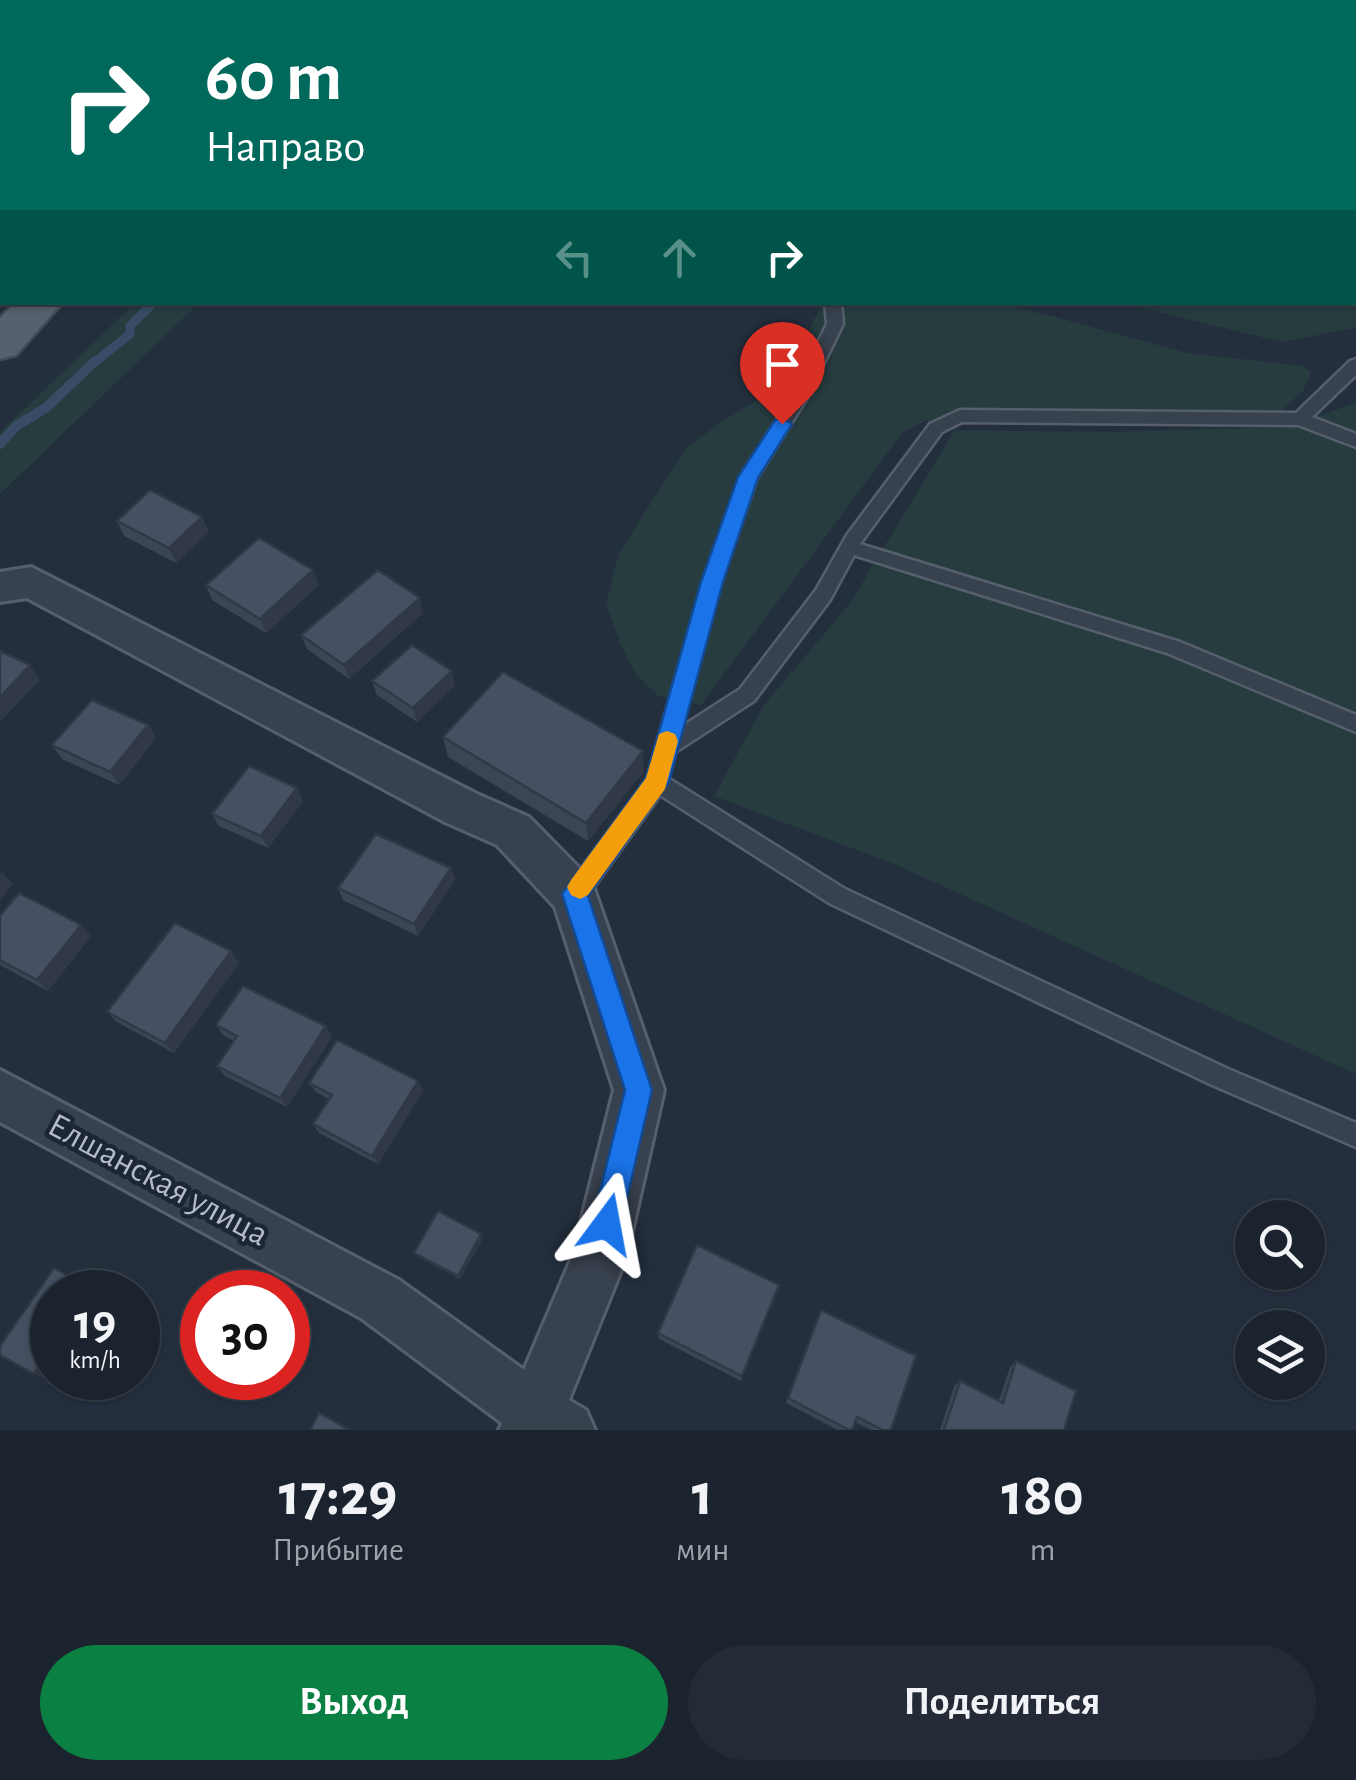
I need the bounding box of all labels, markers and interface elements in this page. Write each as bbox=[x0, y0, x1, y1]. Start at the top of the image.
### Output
icon: right bbox=[40, 40, 170, 170]
text: 60 m bbox=[205, 43, 342, 113]
text: Направо bbox=[205, 125, 365, 170]
icon: left bbox=[547, 230, 602, 285]
icon: ahead bbox=[652, 230, 707, 285]
icon: right bbox=[757, 230, 812, 285]
pin bbox=[740, 322, 825, 425]
icon: arrive bbox=[755, 337, 810, 392]
street label: Елшанская улица bbox=[42, 1107, 274, 1253]
position arrow bbox=[555, 1172, 659, 1276]
map controls bbox=[1235, 1200, 1325, 1400]
button: search bbox=[1235, 1200, 1325, 1290]
speed limit sign: 30 bbox=[180, 1270, 310, 1400]
text: 19 bbox=[74, 1298, 116, 1348]
button: layers bbox=[1235, 1310, 1325, 1400]
text: km/h bbox=[69, 1348, 121, 1373]
text: 17:29 bbox=[279, 1466, 397, 1526]
text: 1 bbox=[692, 1466, 713, 1526]
text: 180 bbox=[1001, 1466, 1084, 1526]
text: Прибытие bbox=[272, 1534, 404, 1566]
text: мин bbox=[676, 1534, 729, 1566]
text: m bbox=[1030, 1534, 1055, 1566]
button: Выход bbox=[40, 1645, 668, 1760]
button: Поделиться bbox=[688, 1645, 1316, 1760]

